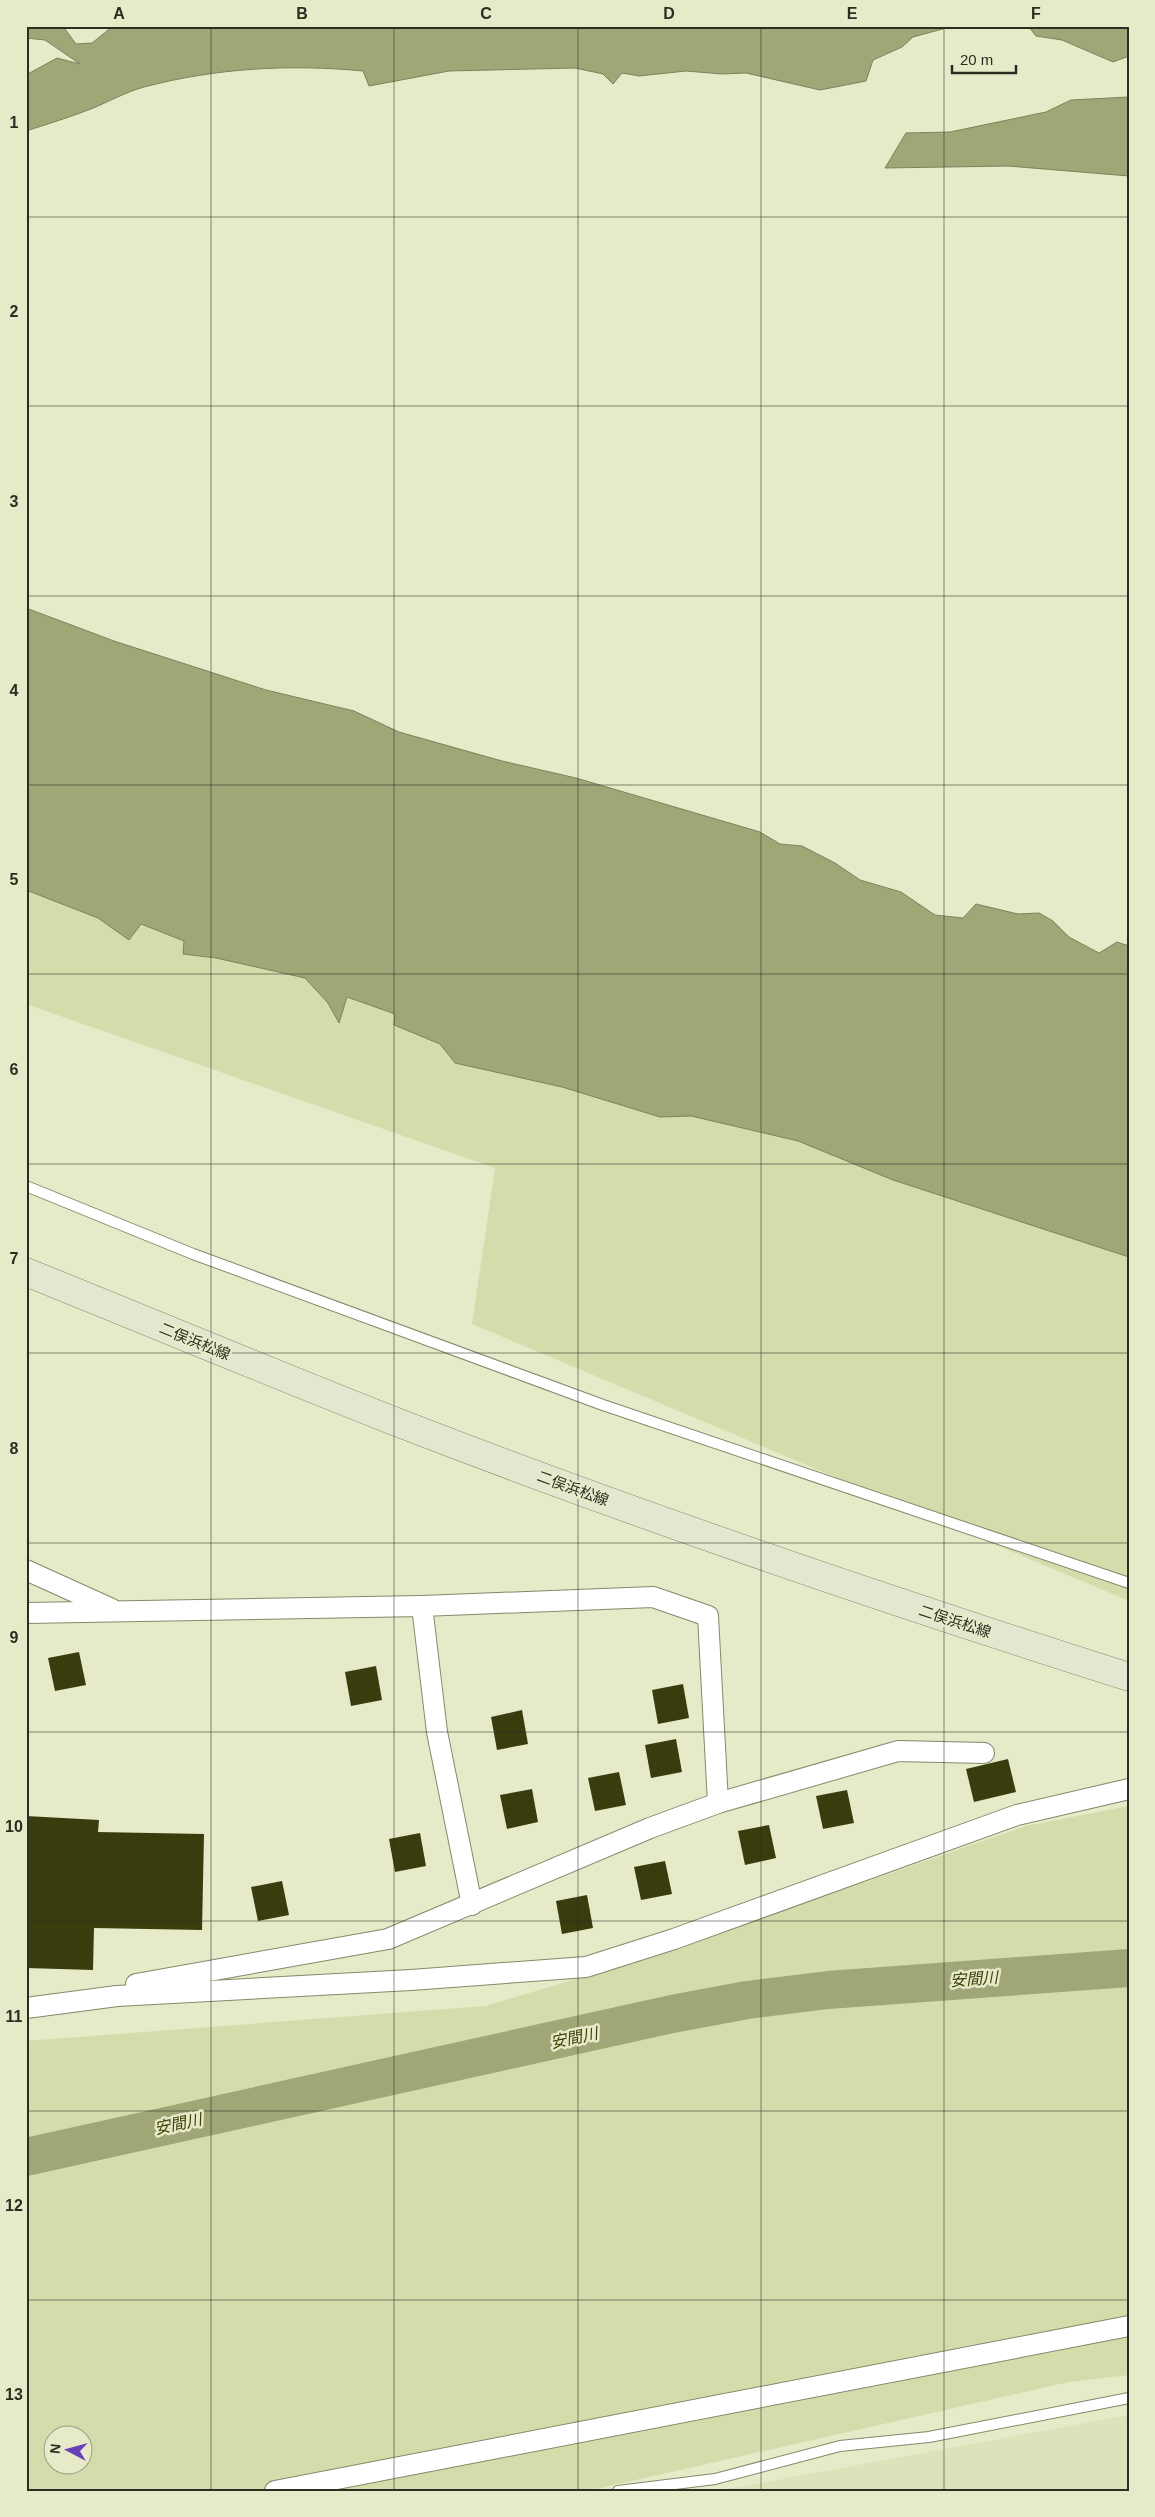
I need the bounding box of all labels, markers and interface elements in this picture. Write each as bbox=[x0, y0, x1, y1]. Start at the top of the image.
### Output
text: A bbox=[113, 5, 125, 22]
text: B bbox=[296, 5, 308, 22]
text: C bbox=[480, 5, 492, 22]
text: D bbox=[663, 5, 675, 22]
text: E bbox=[847, 5, 858, 22]
text: F bbox=[1031, 5, 1041, 22]
scale bar bbox=[952, 42, 1016, 74]
text: 20 m bbox=[960, 51, 993, 68]
text: 1 bbox=[10, 114, 19, 131]
text: 2 bbox=[10, 303, 19, 320]
text: 3 bbox=[10, 493, 19, 510]
text: 4 bbox=[10, 682, 19, 699]
text: 5 bbox=[10, 871, 19, 888]
text: 6 bbox=[10, 1061, 19, 1078]
text: 7 bbox=[10, 1250, 19, 1267]
street label: 二俣浜松線 bbox=[157, 1319, 233, 1363]
text: 8 bbox=[10, 1440, 19, 1457]
street label: 二俣浜松線 bbox=[535, 1467, 611, 1509]
street label: 二俣浜松線 bbox=[917, 1601, 993, 1641]
text: 9 bbox=[10, 1629, 19, 1646]
text: 10 bbox=[5, 1818, 23, 1835]
water label: 安間川 bbox=[949, 1969, 1001, 1989]
text: 11 bbox=[6, 2008, 23, 2025]
water label: 安間川 bbox=[549, 2024, 601, 2051]
water label: 安間川 bbox=[153, 2110, 205, 2137]
text: 12 bbox=[5, 2197, 23, 2214]
text: 13 bbox=[5, 2386, 23, 2403]
north arrow bbox=[42, 2424, 92, 2474]
text: N bbox=[47, 2443, 64, 2455]

